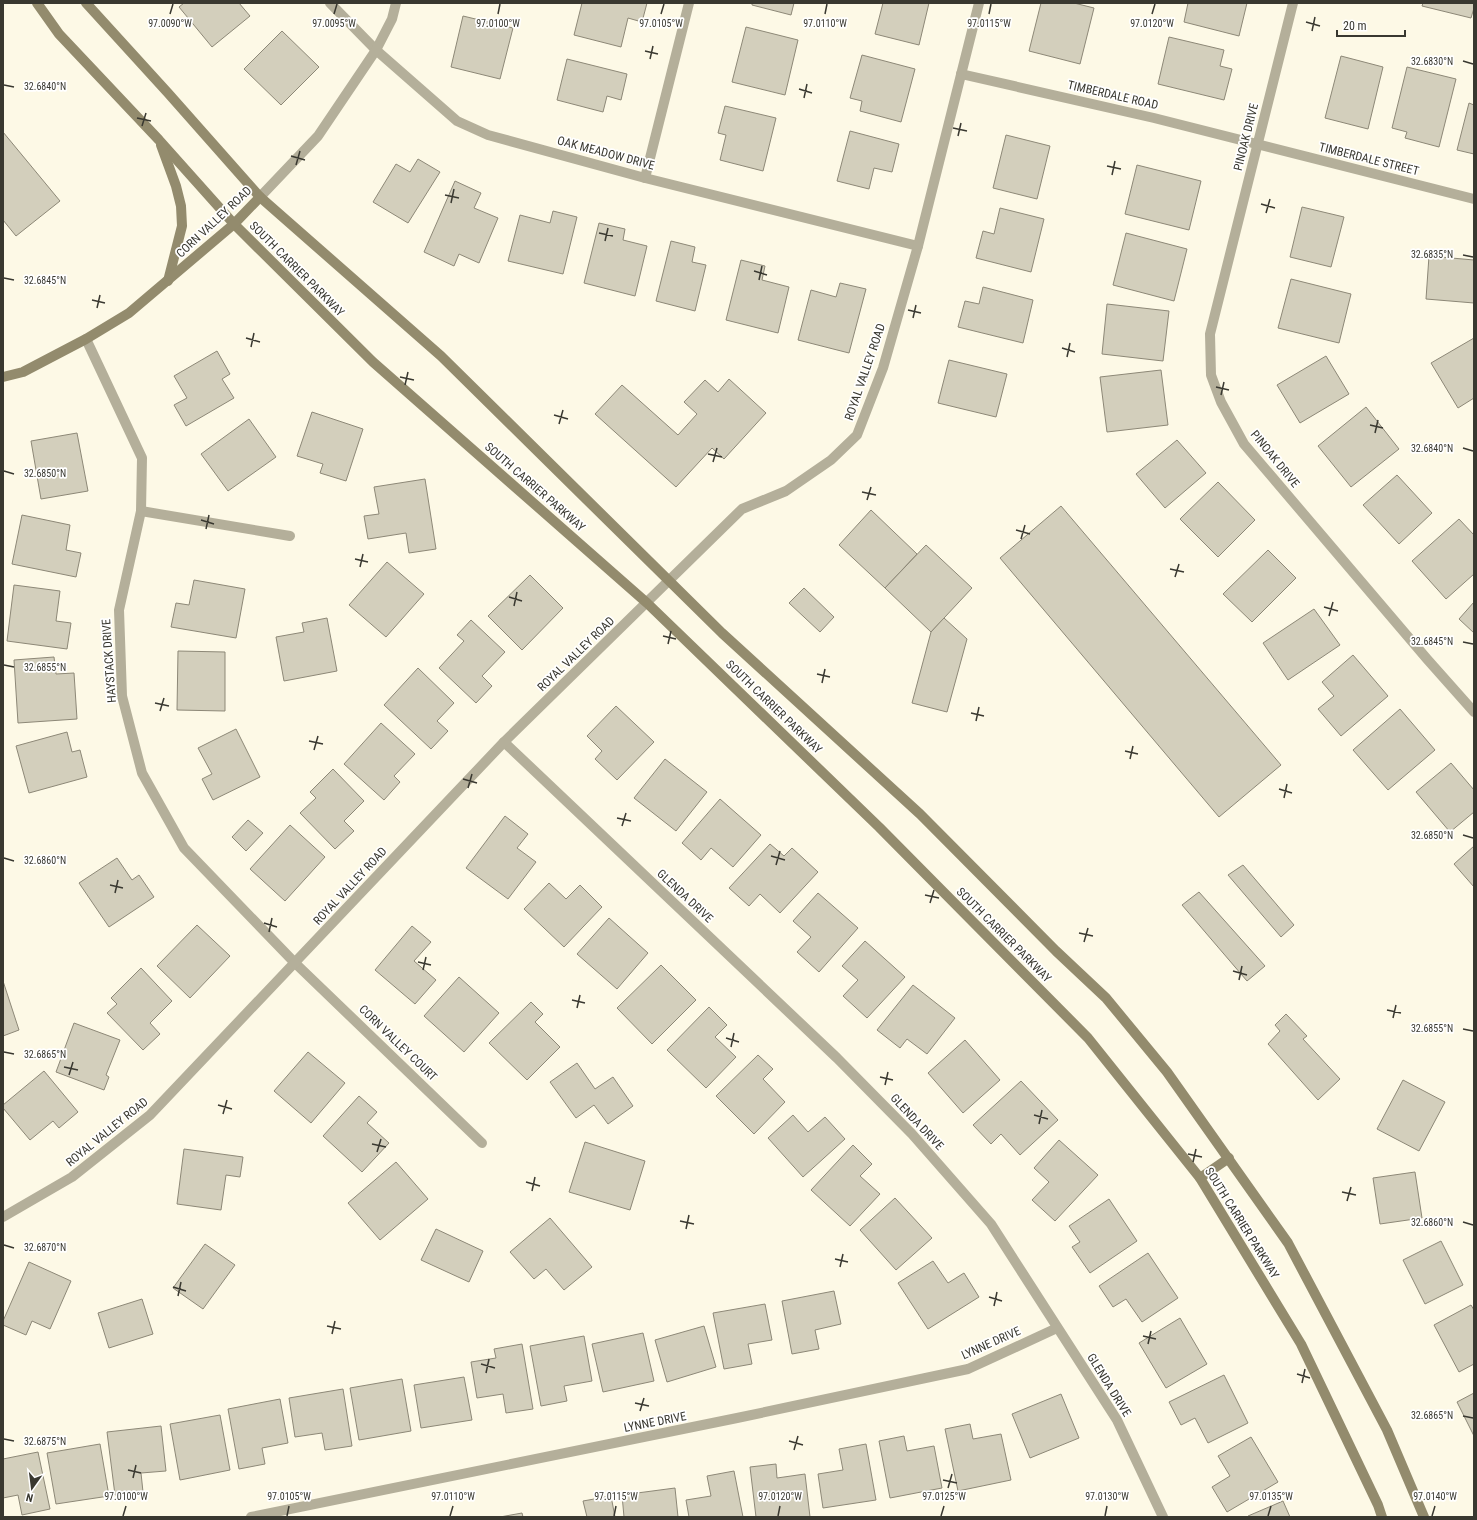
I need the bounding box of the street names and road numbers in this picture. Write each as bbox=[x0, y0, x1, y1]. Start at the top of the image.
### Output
street label: TIMBERDALE ROAD bbox=[1066, 78, 1160, 112]
street label: PINOAK DRIVE bbox=[1231, 102, 1261, 172]
street label: OAK MEADOW DRIVE bbox=[556, 133, 656, 173]
street label: TIMBERDALE STREET bbox=[1318, 140, 1420, 178]
street label: CORN VALLEY ROAD bbox=[174, 184, 255, 260]
street label: SOUTH CARRIER PARKWAY bbox=[247, 219, 348, 320]
street label: ROYAL VALLEY ROAD bbox=[842, 322, 888, 422]
street label: PINOAK DRIVE bbox=[1248, 428, 1302, 490]
street label: SOUTH CARRIER PARKWAY bbox=[482, 440, 589, 535]
street label: ROYAL VALLEY ROAD bbox=[535, 614, 617, 694]
street label: HAYSTACK DRIVE bbox=[99, 619, 119, 703]
street label: SOUTH CARRIER PARKWAY bbox=[723, 657, 826, 757]
street label: ROYAL VALLEY ROAD bbox=[310, 844, 390, 928]
street label: GLENDA DRIVE bbox=[654, 866, 716, 926]
street label: SOUTH CARRIER PARKWAY bbox=[954, 885, 1055, 986]
street label: CORN VALLEY COURT bbox=[356, 1002, 440, 1084]
street label: GLENDA DRIVE bbox=[887, 1091, 947, 1153]
street label: ROYAL VALLEY ROAD bbox=[63, 1095, 151, 1169]
street label: SOUTH CARRIER PARKWAY bbox=[1202, 1165, 1282, 1282]
street label: LYNNE DRIVE bbox=[959, 1324, 1023, 1362]
street label: GLENDA DRIVE bbox=[1084, 1351, 1134, 1419]
street label: LYNNE DRIVE bbox=[623, 1409, 687, 1435]

